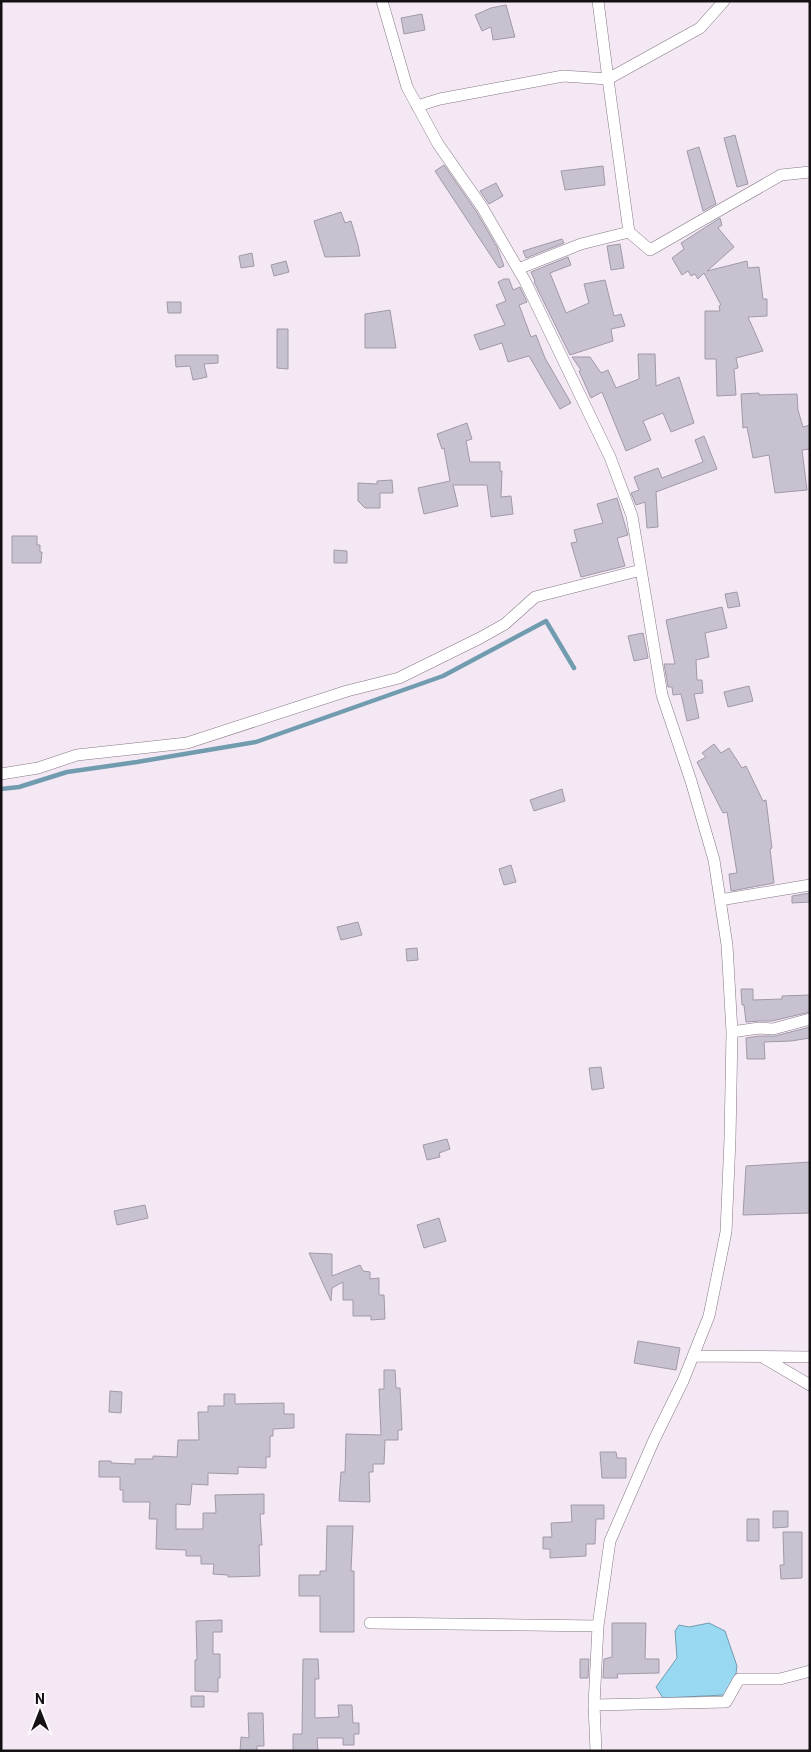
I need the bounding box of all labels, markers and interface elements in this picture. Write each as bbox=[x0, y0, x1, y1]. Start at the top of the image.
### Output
north arrow bbox=[15, 1687, 65, 1737]
text: N bbox=[35, 1691, 45, 1707]

